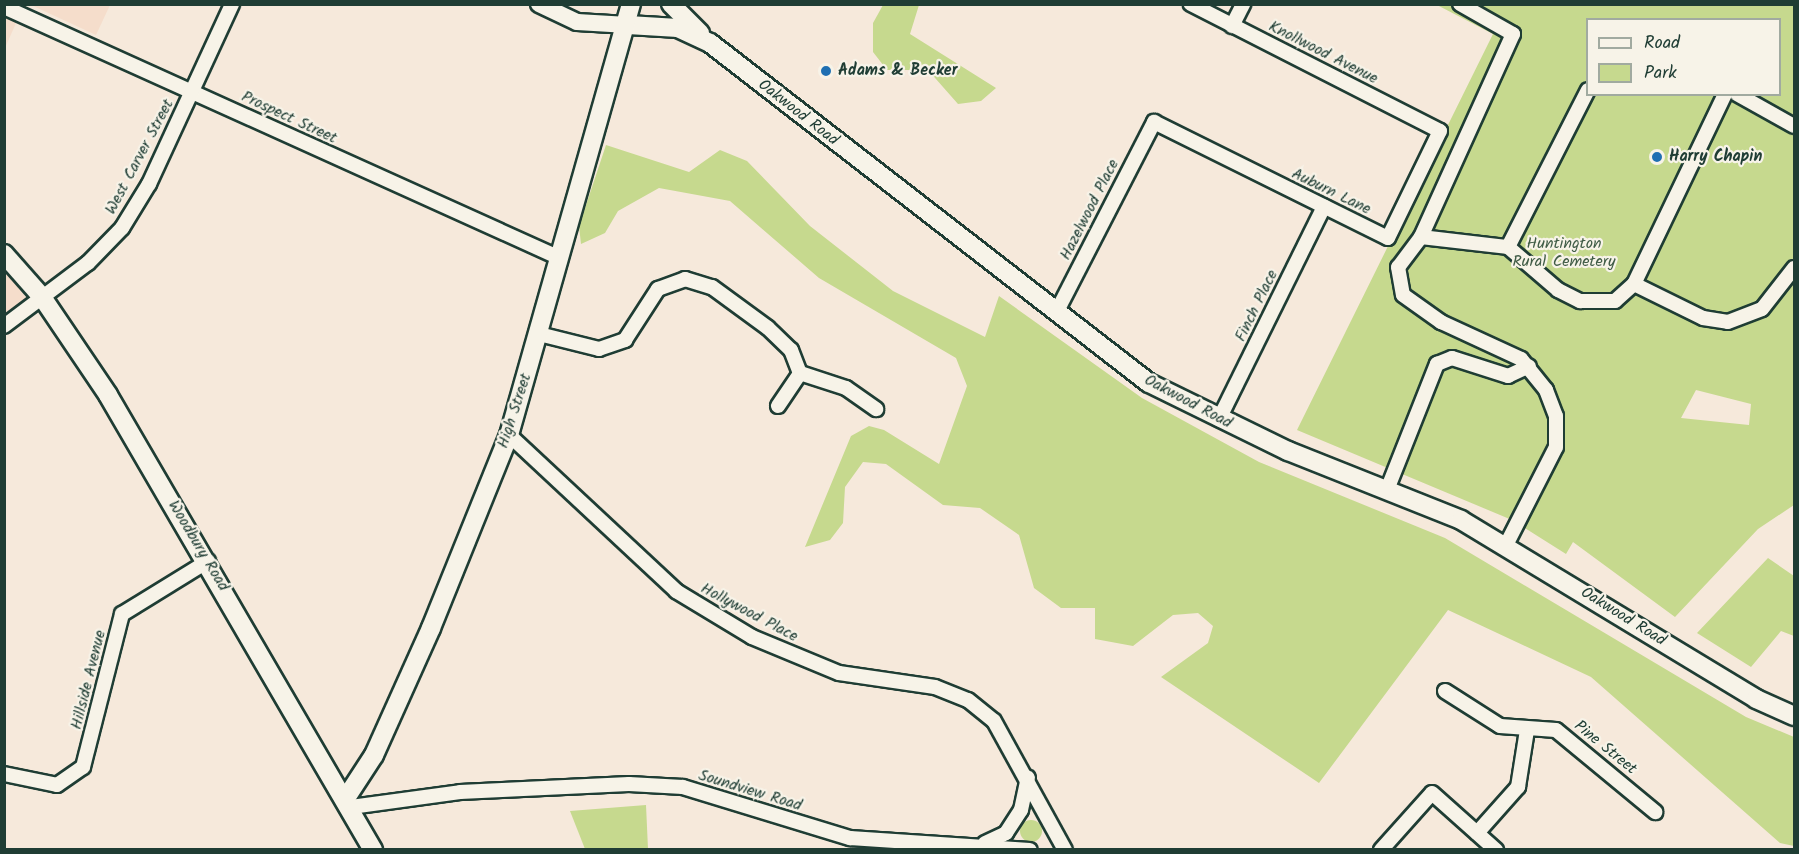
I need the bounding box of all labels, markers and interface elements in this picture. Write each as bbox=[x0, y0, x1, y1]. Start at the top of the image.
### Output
street label: Knollwood Avenue bbox=[1265, 17, 1381, 89]
legend bbox=[1586, 18, 1781, 96]
text: Road bbox=[1644, 29, 1680, 58]
text: Park bbox=[1644, 59, 1677, 88]
place label: Adams & Becker bbox=[838, 61, 957, 81]
marker: Adams & Becker bbox=[819, 64, 833, 78]
street label: Oakwood Road bbox=[754, 76, 842, 150]
street label: Prospect Street bbox=[238, 87, 340, 149]
street label: West Carver Street bbox=[102, 96, 178, 218]
place label: Harry Chapin bbox=[1669, 147, 1762, 167]
marker: Harry Chapin bbox=[1650, 150, 1664, 164]
street label: Hazelwood Place bbox=[1056, 156, 1124, 264]
street label: Auburn Lane bbox=[1288, 165, 1374, 219]
park label: Huntington Rural Cemetery bbox=[1512, 234, 1616, 272]
street label: Finch Place bbox=[1231, 267, 1283, 345]
street label: High Street bbox=[494, 371, 536, 451]
street label: Oakwood Road bbox=[1141, 371, 1235, 433]
street label: Woodbury Road bbox=[163, 497, 233, 595]
street label: Hollywood Place bbox=[697, 579, 801, 647]
street label: Oakwood Road bbox=[1577, 583, 1669, 651]
street label: Hillside Avenue bbox=[67, 628, 111, 732]
street label: Pine Street bbox=[1570, 717, 1640, 779]
street label: Soundview Road bbox=[696, 766, 804, 816]

